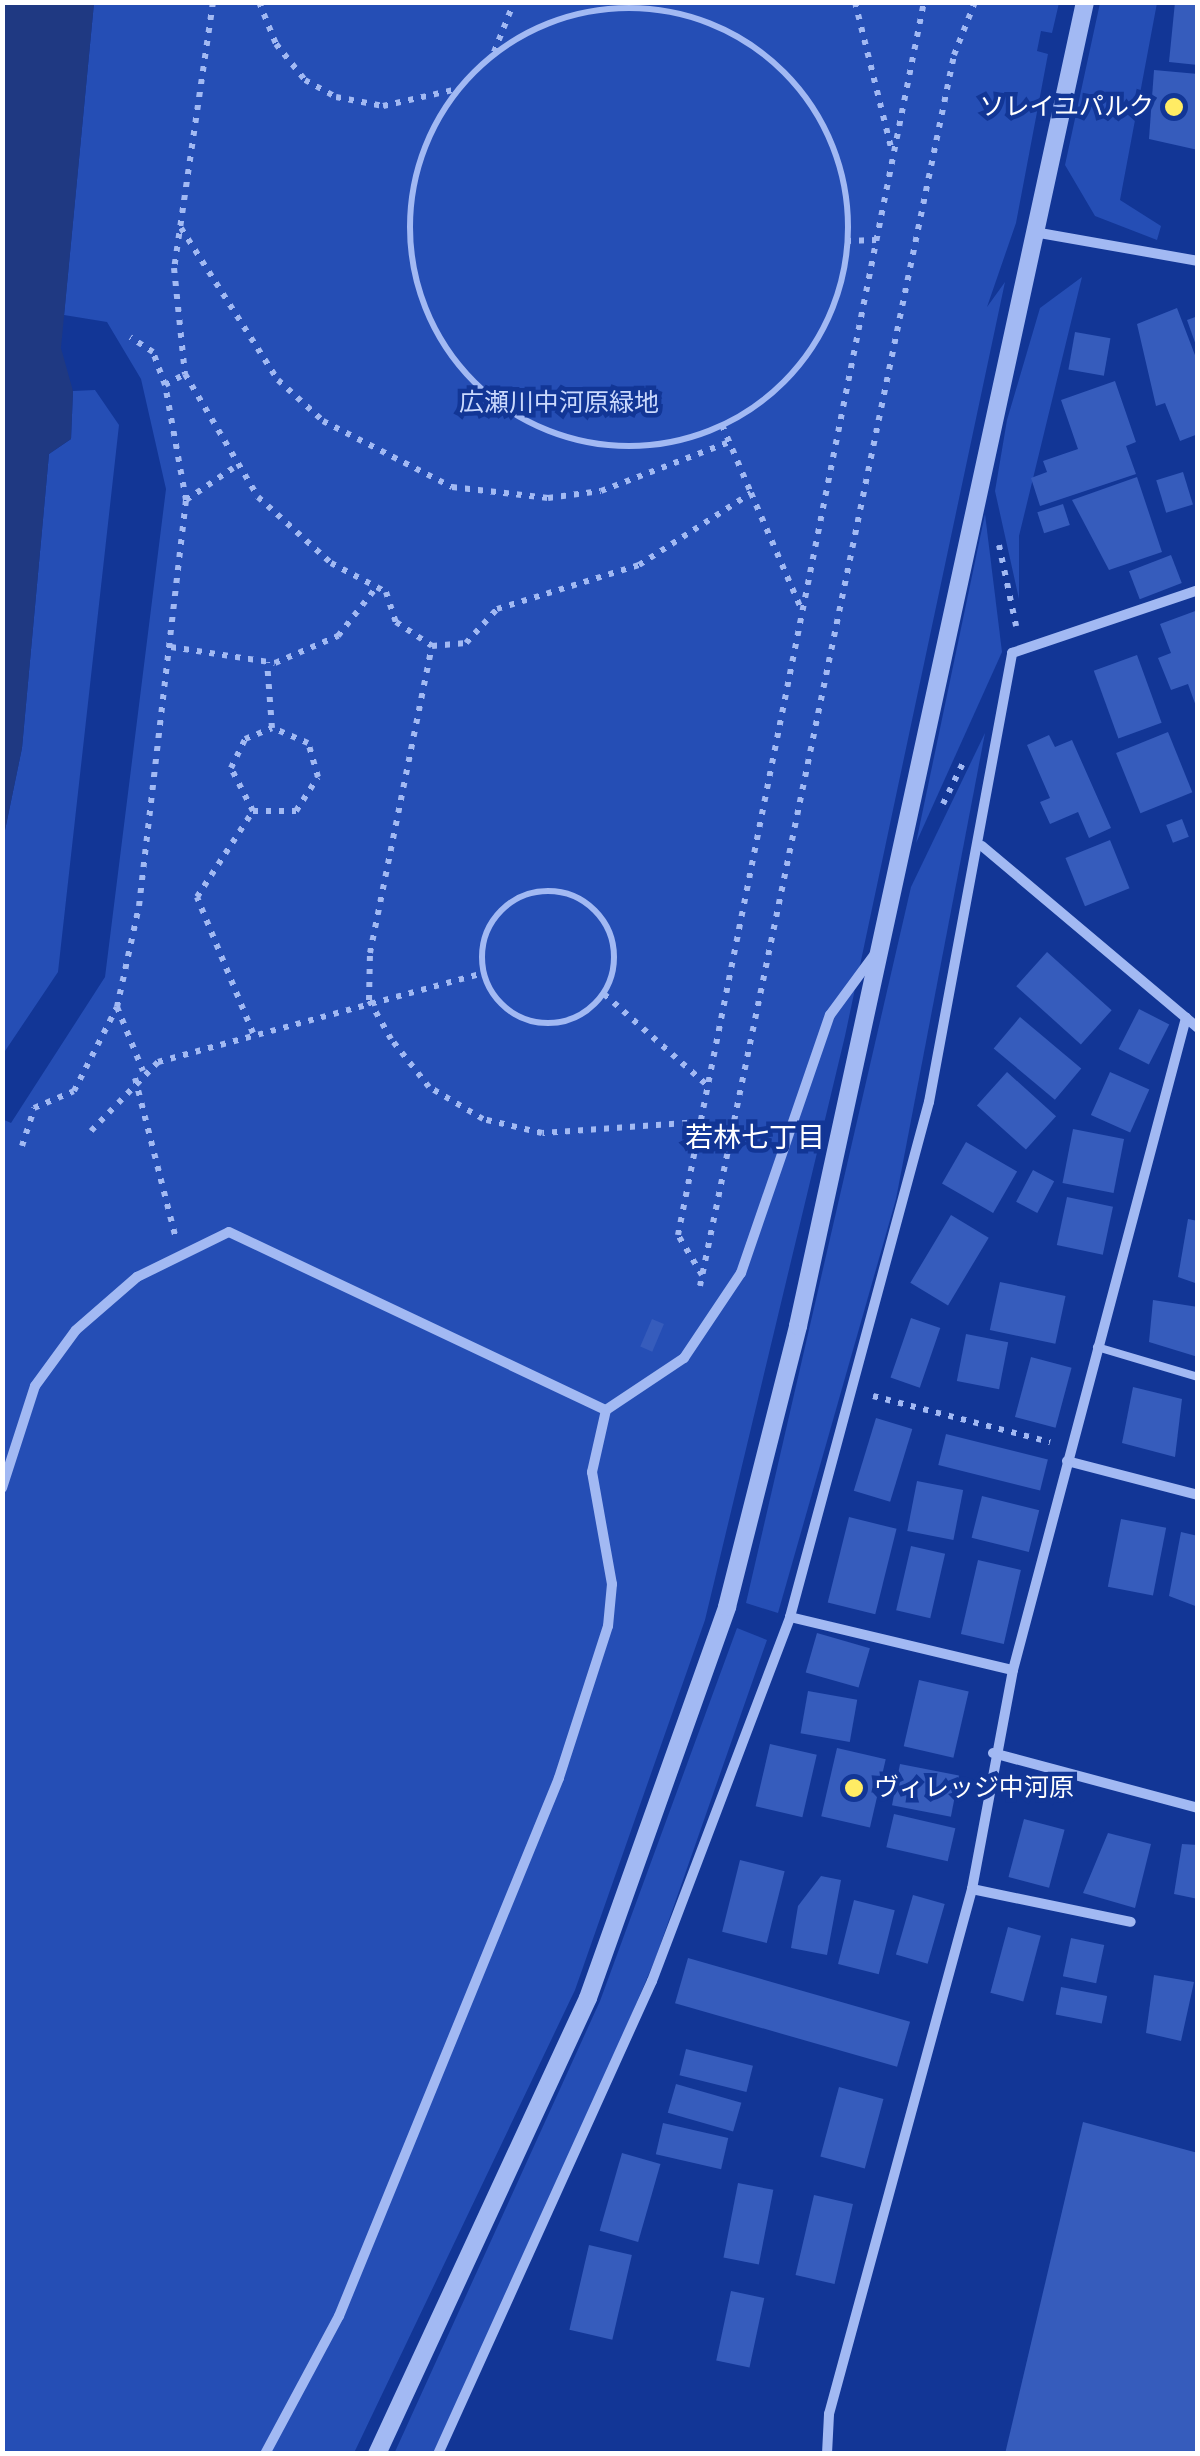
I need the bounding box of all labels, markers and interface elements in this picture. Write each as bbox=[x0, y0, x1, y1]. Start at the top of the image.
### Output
place label: ソレイユパルク bbox=[979, 92, 1154, 122]
marker: ソレイユパルク bbox=[1163, 96, 1185, 118]
park label: 広瀬川中河原緑地 bbox=[459, 388, 659, 418]
district label: 若林七丁目 bbox=[685, 1121, 825, 1155]
place label: ヴィレッジ中河原 bbox=[874, 1773, 1074, 1803]
marker: ヴィレッジ中河原 bbox=[843, 1777, 865, 1799]

